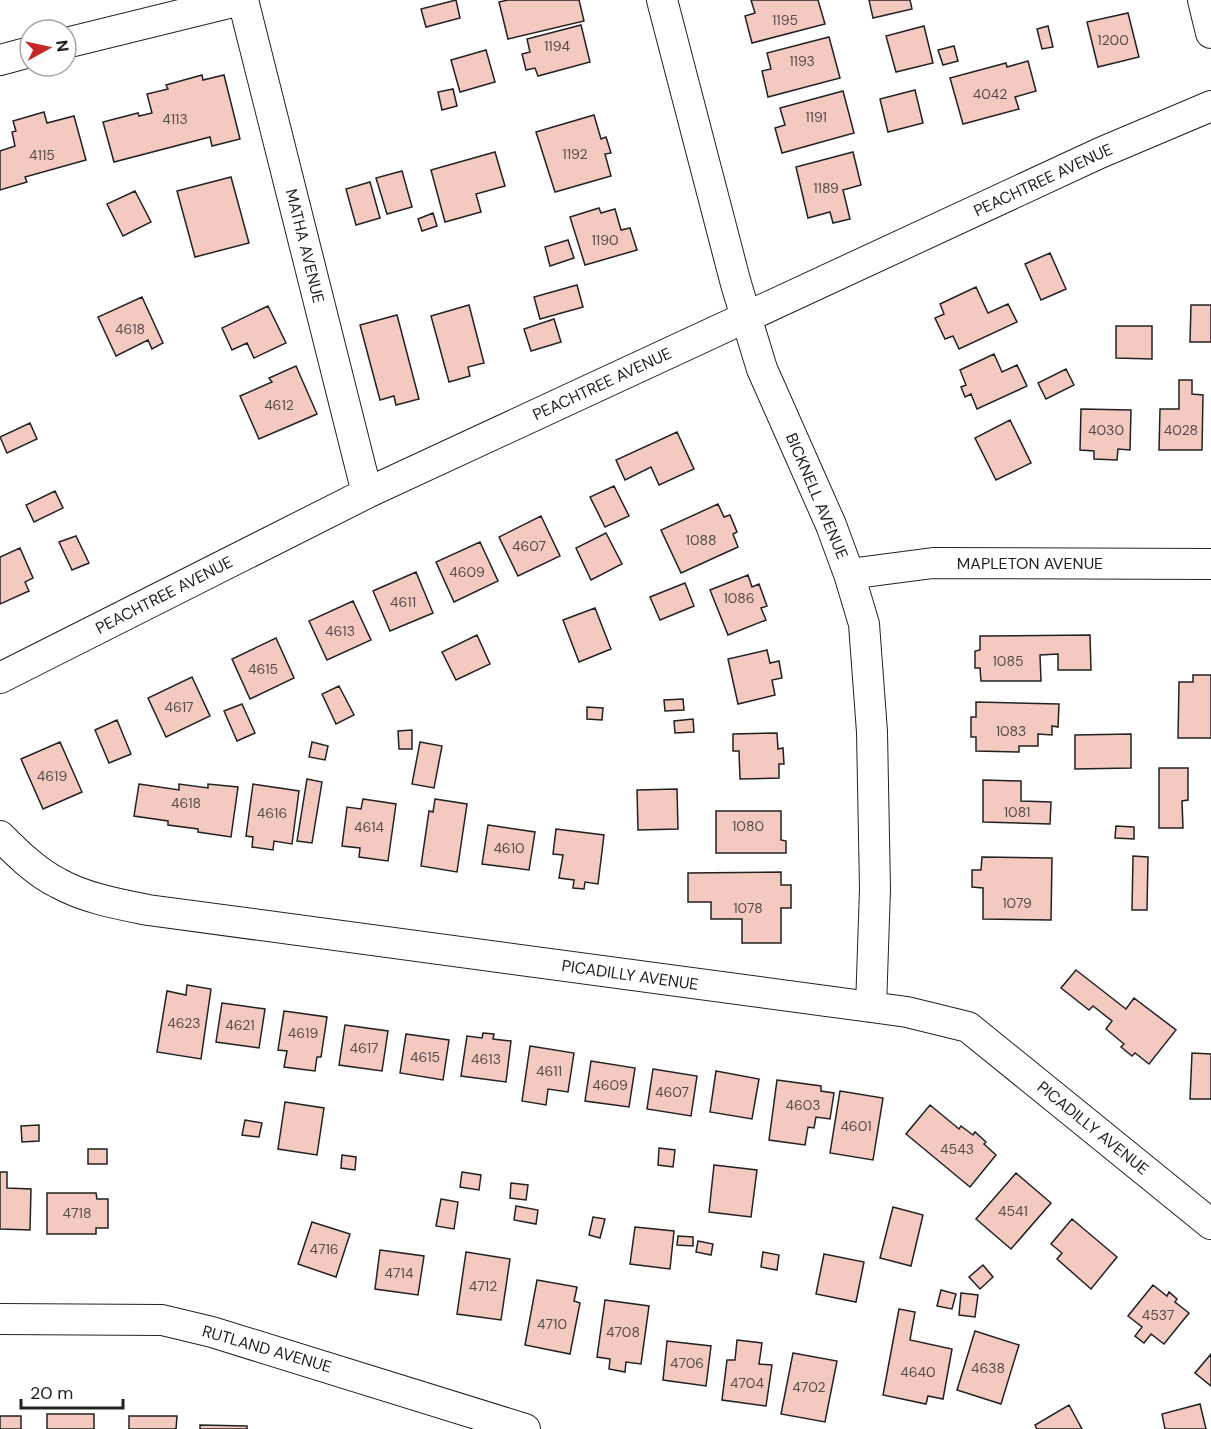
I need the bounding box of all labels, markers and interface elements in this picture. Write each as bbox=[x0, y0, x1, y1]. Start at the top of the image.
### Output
house number: 1195 bbox=[772, 11, 798, 29]
north arrow bbox=[18, 18, 78, 78]
house number: 1200 bbox=[1097, 31, 1129, 49]
house number: 1194 bbox=[544, 37, 571, 55]
text: N bbox=[51, 39, 74, 53]
house number: 1193 bbox=[789, 52, 815, 70]
house number: 4042 bbox=[973, 85, 1007, 103]
house number: 1191 bbox=[805, 108, 827, 126]
house number: 4113 bbox=[162, 110, 188, 128]
street label: PEACHTREE AVENUE bbox=[970, 139, 1116, 221]
house number: 1192 bbox=[562, 145, 588, 163]
house number: 4115 bbox=[29, 146, 55, 164]
house number: 1189 bbox=[813, 179, 839, 197]
street label: MATHA AVENUE bbox=[281, 187, 329, 305]
house number: 1190 bbox=[591, 231, 619, 249]
house number: 4618 bbox=[115, 320, 145, 338]
street label: PEACHTREE AVENUE bbox=[529, 343, 675, 425]
house number: 4612 bbox=[264, 396, 294, 414]
house number: 4030 bbox=[1088, 421, 1124, 439]
house number: 4028 bbox=[1164, 421, 1198, 439]
street label: BICKNELL AVENUE bbox=[781, 430, 853, 562]
house number: 1088 bbox=[686, 531, 716, 549]
house number: 4607 bbox=[512, 537, 546, 555]
street label: PEACHTREE AVENUE bbox=[92, 551, 236, 639]
street label: MAPLETON AVENUE bbox=[957, 553, 1103, 574]
house number: 4609 bbox=[449, 563, 485, 581]
house number: 1086 bbox=[723, 589, 755, 607]
house number: 4611 bbox=[390, 593, 416, 611]
house number: 4613 bbox=[325, 622, 355, 640]
house number: 1085 bbox=[993, 652, 1024, 670]
house number: 4615 bbox=[248, 660, 278, 678]
house number: 4617 bbox=[164, 698, 194, 716]
house number: 1083 bbox=[996, 722, 1026, 740]
house number: 4619 bbox=[37, 767, 67, 785]
house number: 4618 bbox=[171, 794, 201, 812]
house number: 1081 bbox=[1004, 803, 1030, 821]
house number: 4616 bbox=[257, 804, 287, 822]
house number: 1080 bbox=[732, 817, 764, 835]
house number: 4614 bbox=[354, 818, 385, 836]
house number: 4610 bbox=[493, 839, 525, 857]
house number: 1079 bbox=[1002, 894, 1032, 912]
house number: 1078 bbox=[733, 899, 763, 917]
street label: PICADILLY AVENUE bbox=[560, 955, 700, 995]
house number: 4623 bbox=[167, 1014, 201, 1032]
house number: 4621 bbox=[225, 1016, 255, 1034]
house number: 4619 bbox=[288, 1024, 318, 1042]
house number: 4617 bbox=[349, 1039, 379, 1057]
house number: 4615 bbox=[410, 1048, 440, 1066]
house number: 4613 bbox=[471, 1050, 501, 1068]
house number: 4611 bbox=[536, 1062, 562, 1080]
house number: 4609 bbox=[592, 1076, 628, 1094]
street label: PICADILLY AVENUE bbox=[1033, 1076, 1153, 1180]
house number: 4607 bbox=[655, 1083, 689, 1101]
house number: 4603 bbox=[785, 1096, 821, 1114]
house number: 4601 bbox=[840, 1117, 872, 1135]
house number: 4543 bbox=[940, 1140, 974, 1158]
house number: 4541 bbox=[998, 1202, 1028, 1220]
house number: 4718 bbox=[63, 1204, 91, 1222]
house number: 4716 bbox=[309, 1240, 339, 1258]
house number: 4714 bbox=[385, 1264, 414, 1282]
house number: 4712 bbox=[469, 1277, 497, 1295]
house number: 4537 bbox=[1142, 1306, 1174, 1324]
house number: 4710 bbox=[537, 1315, 567, 1333]
street label: RUTLAND AVENUE bbox=[200, 1320, 334, 1378]
house number: 4708 bbox=[606, 1323, 640, 1341]
house number: 4706 bbox=[670, 1354, 704, 1372]
house number: 4638 bbox=[971, 1359, 1005, 1377]
house number: 4640 bbox=[900, 1363, 936, 1381]
scale bar bbox=[21, 1372, 123, 1410]
house number: 4704 bbox=[730, 1374, 764, 1392]
house number: 4702 bbox=[792, 1378, 826, 1396]
text: 20 m bbox=[30, 1381, 73, 1405]

